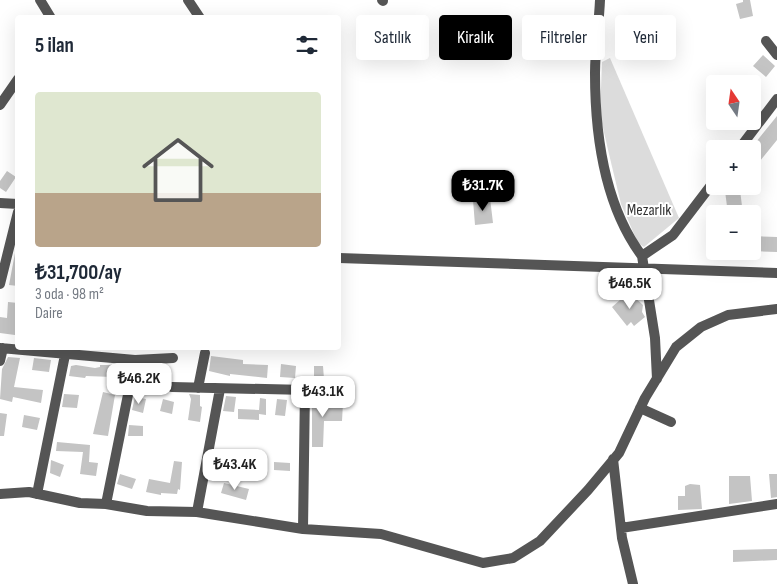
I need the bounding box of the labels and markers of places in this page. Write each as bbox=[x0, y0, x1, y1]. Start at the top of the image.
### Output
pin: ₺31.7K bbox=[442, 170, 524, 212]
pin: ₺46.5K bbox=[589, 268, 671, 310]
pin: ₺46.2K bbox=[98, 362, 180, 405]
pin: ₺43.1K bbox=[282, 376, 364, 418]
pin: ₺43.4K bbox=[194, 448, 276, 491]

